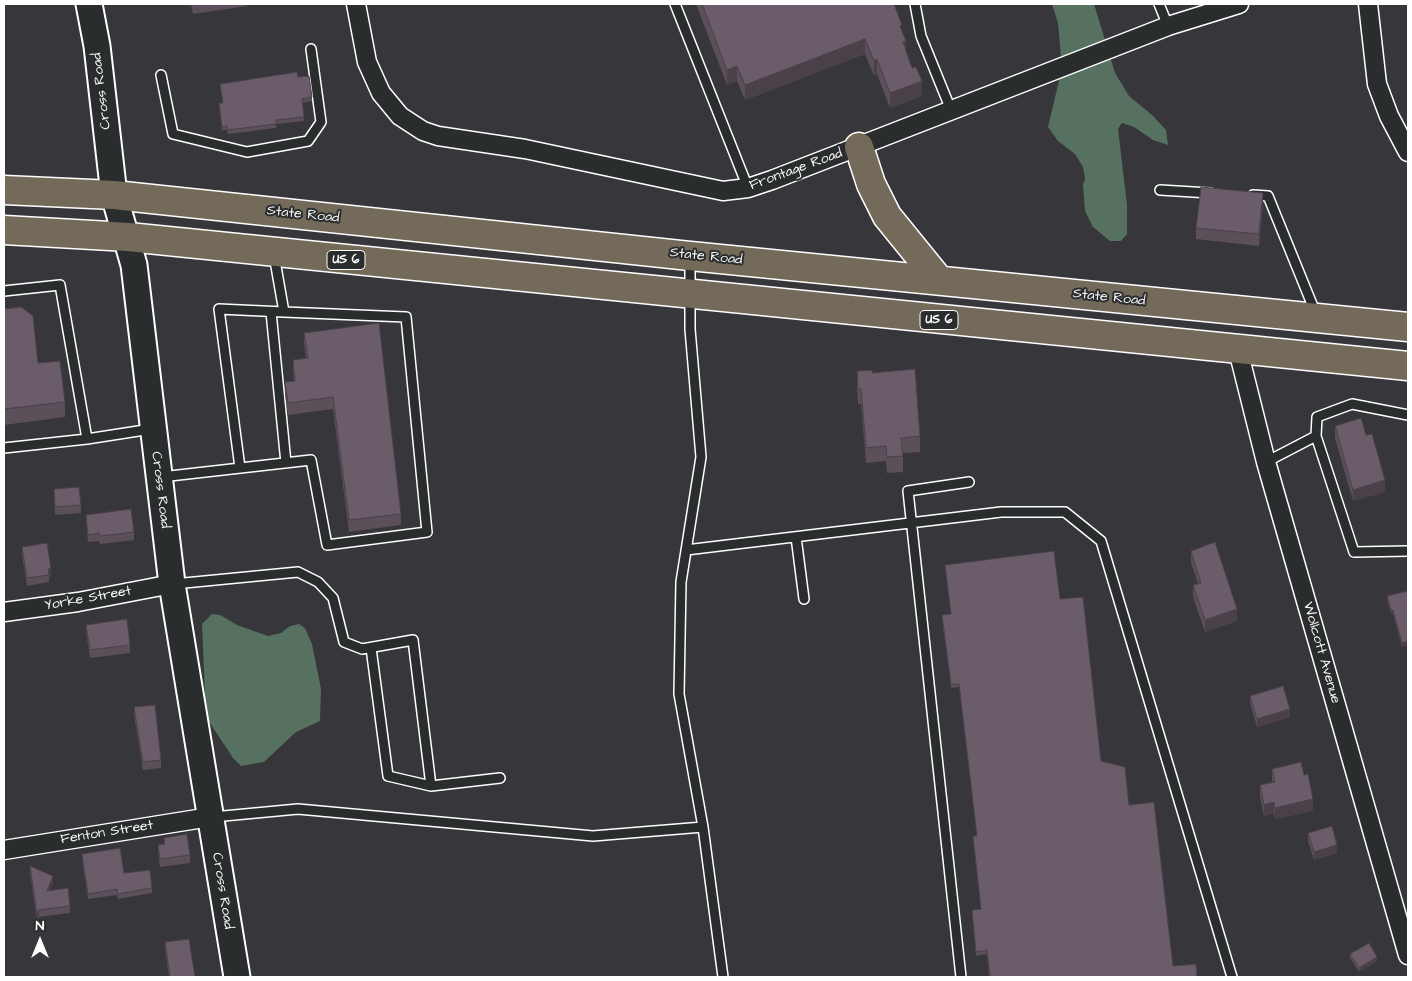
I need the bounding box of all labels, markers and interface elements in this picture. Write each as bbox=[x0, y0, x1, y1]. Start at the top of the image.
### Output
street label: Cross Road bbox=[89, 52, 115, 130]
street label: Frontage Road bbox=[747, 145, 845, 195]
street label: State Road bbox=[266, 203, 340, 227]
street label: State Road bbox=[669, 245, 743, 269]
road number: US 6 bbox=[327, 250, 365, 270]
street label: State Road bbox=[1072, 286, 1146, 310]
road number: US 6 bbox=[920, 310, 958, 330]
street label: Cross Road bbox=[147, 451, 173, 529]
street label: Yorke Street bbox=[43, 583, 133, 615]
street label: Wollcott Avenue bbox=[1299, 600, 1343, 706]
street label: Fenton Street bbox=[59, 817, 155, 849]
street label: Cross Road bbox=[208, 851, 236, 931]
north arrow bbox=[15, 916, 65, 966]
text: N bbox=[36, 916, 44, 936]

